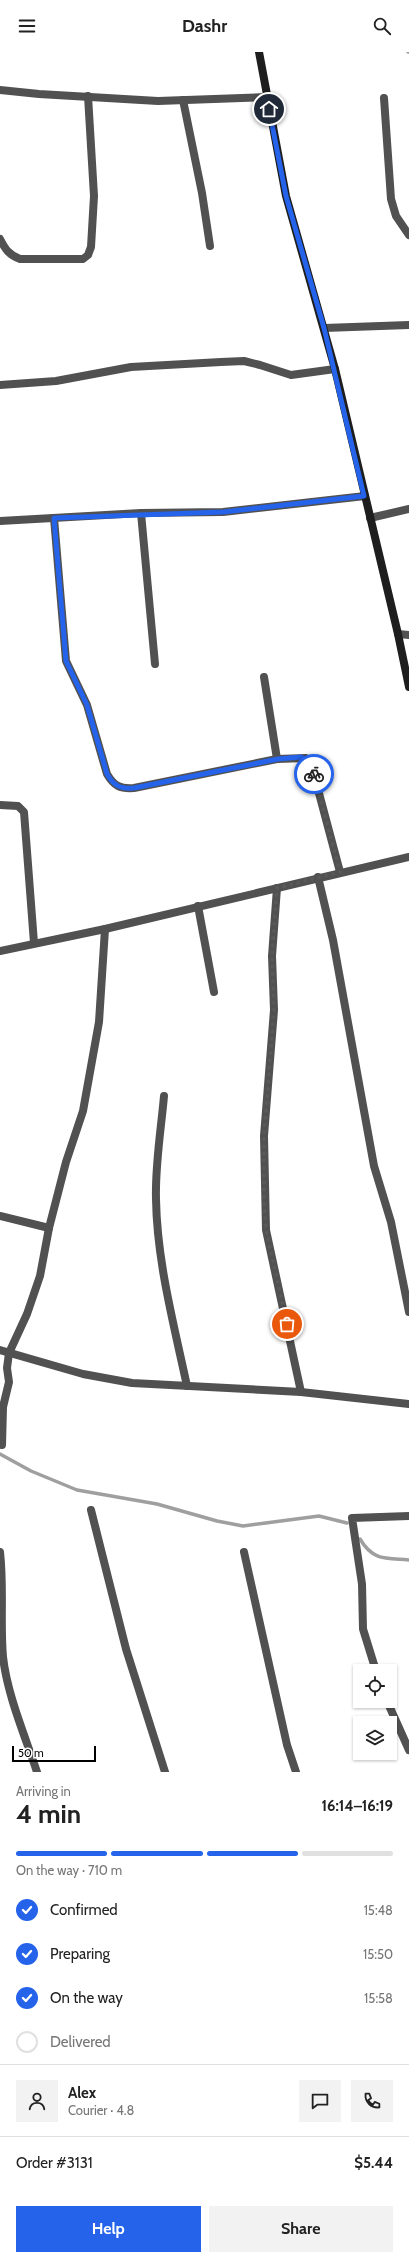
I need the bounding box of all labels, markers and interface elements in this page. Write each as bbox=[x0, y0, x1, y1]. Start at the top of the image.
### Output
icon: menu bbox=[16, 15, 38, 37]
text: Dashr bbox=[182, 15, 227, 37]
icon: search bbox=[371, 15, 393, 37]
pin bbox=[252, 92, 286, 126]
icon: home bbox=[258, 98, 280, 120]
courier bbox=[294, 754, 334, 794]
icon: bike bbox=[303, 763, 325, 785]
pin bbox=[270, 1307, 304, 1341]
icon: bag bbox=[276, 1313, 298, 1335]
map controls bbox=[353, 1664, 397, 1760]
button: locate bbox=[353, 1664, 397, 1708]
button: layers bbox=[353, 1716, 397, 1760]
scale bar bbox=[12, 1744, 96, 1763]
text: 50 m bbox=[18, 1746, 44, 1760]
text: Arriving in bbox=[16, 1783, 71, 1799]
text: 16:14–16:19 bbox=[321, 1797, 393, 1815]
text: 4 min bbox=[16, 1798, 81, 1830]
text: On the way · 710 m bbox=[16, 1862, 122, 1878]
icon: check bbox=[16, 1899, 38, 1921]
text: Confirmed bbox=[50, 1901, 118, 1919]
text: 15:48 bbox=[364, 1902, 393, 1918]
icon: check bbox=[16, 1943, 38, 1965]
text: Preparing bbox=[50, 1945, 110, 1963]
text: 15:50 bbox=[363, 1946, 393, 1962]
icon: check bbox=[16, 1987, 38, 2009]
text: On the way bbox=[50, 1989, 123, 2007]
text: 15:58 bbox=[364, 1990, 393, 2006]
text: Delivered bbox=[50, 2033, 111, 2051]
button: person bbox=[16, 2080, 58, 2122]
button: chat bbox=[299, 2080, 341, 2122]
button: phone bbox=[351, 2080, 393, 2122]
text: Alex bbox=[68, 2084, 96, 2102]
text: Courier · 4.8 bbox=[68, 2102, 134, 2118]
text: Order #3131 bbox=[16, 2154, 93, 2172]
text: $5.44 bbox=[354, 2154, 393, 2172]
button: Help bbox=[16, 2206, 201, 2252]
button: Share bbox=[209, 2206, 393, 2252]

